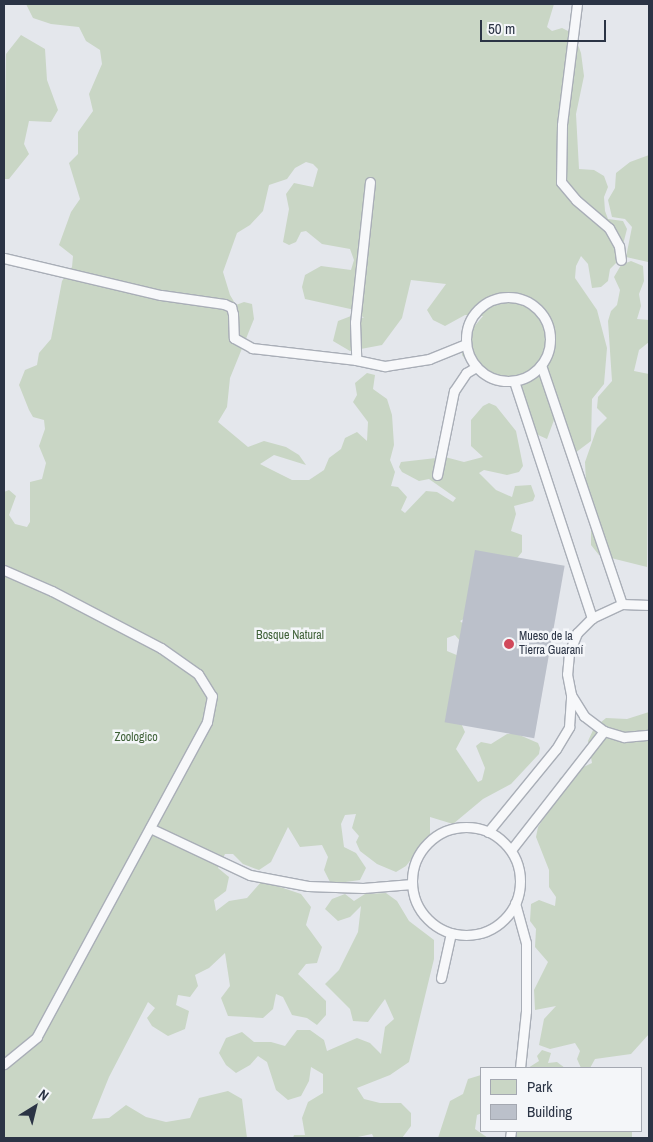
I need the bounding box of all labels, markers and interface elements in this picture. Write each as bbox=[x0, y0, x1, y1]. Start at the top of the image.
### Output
scale bar bbox=[483, 10, 609, 42]
text: 50 m bbox=[488, 18, 515, 39]
park label: Bosque Natural bbox=[256, 629, 324, 643]
place label: Mueso de la Tierra Guaraní bbox=[519, 630, 583, 658]
marker: Mueso de la Tierra Guaraní bbox=[503, 638, 515, 650]
park label: Zoologico bbox=[114, 731, 158, 745]
legend bbox=[480, 1067, 643, 1132]
text: Park bbox=[527, 1076, 552, 1097]
north arrow bbox=[10, 1082, 60, 1132]
text: N bbox=[35, 1085, 52, 1105]
text: Building bbox=[527, 1101, 572, 1122]

